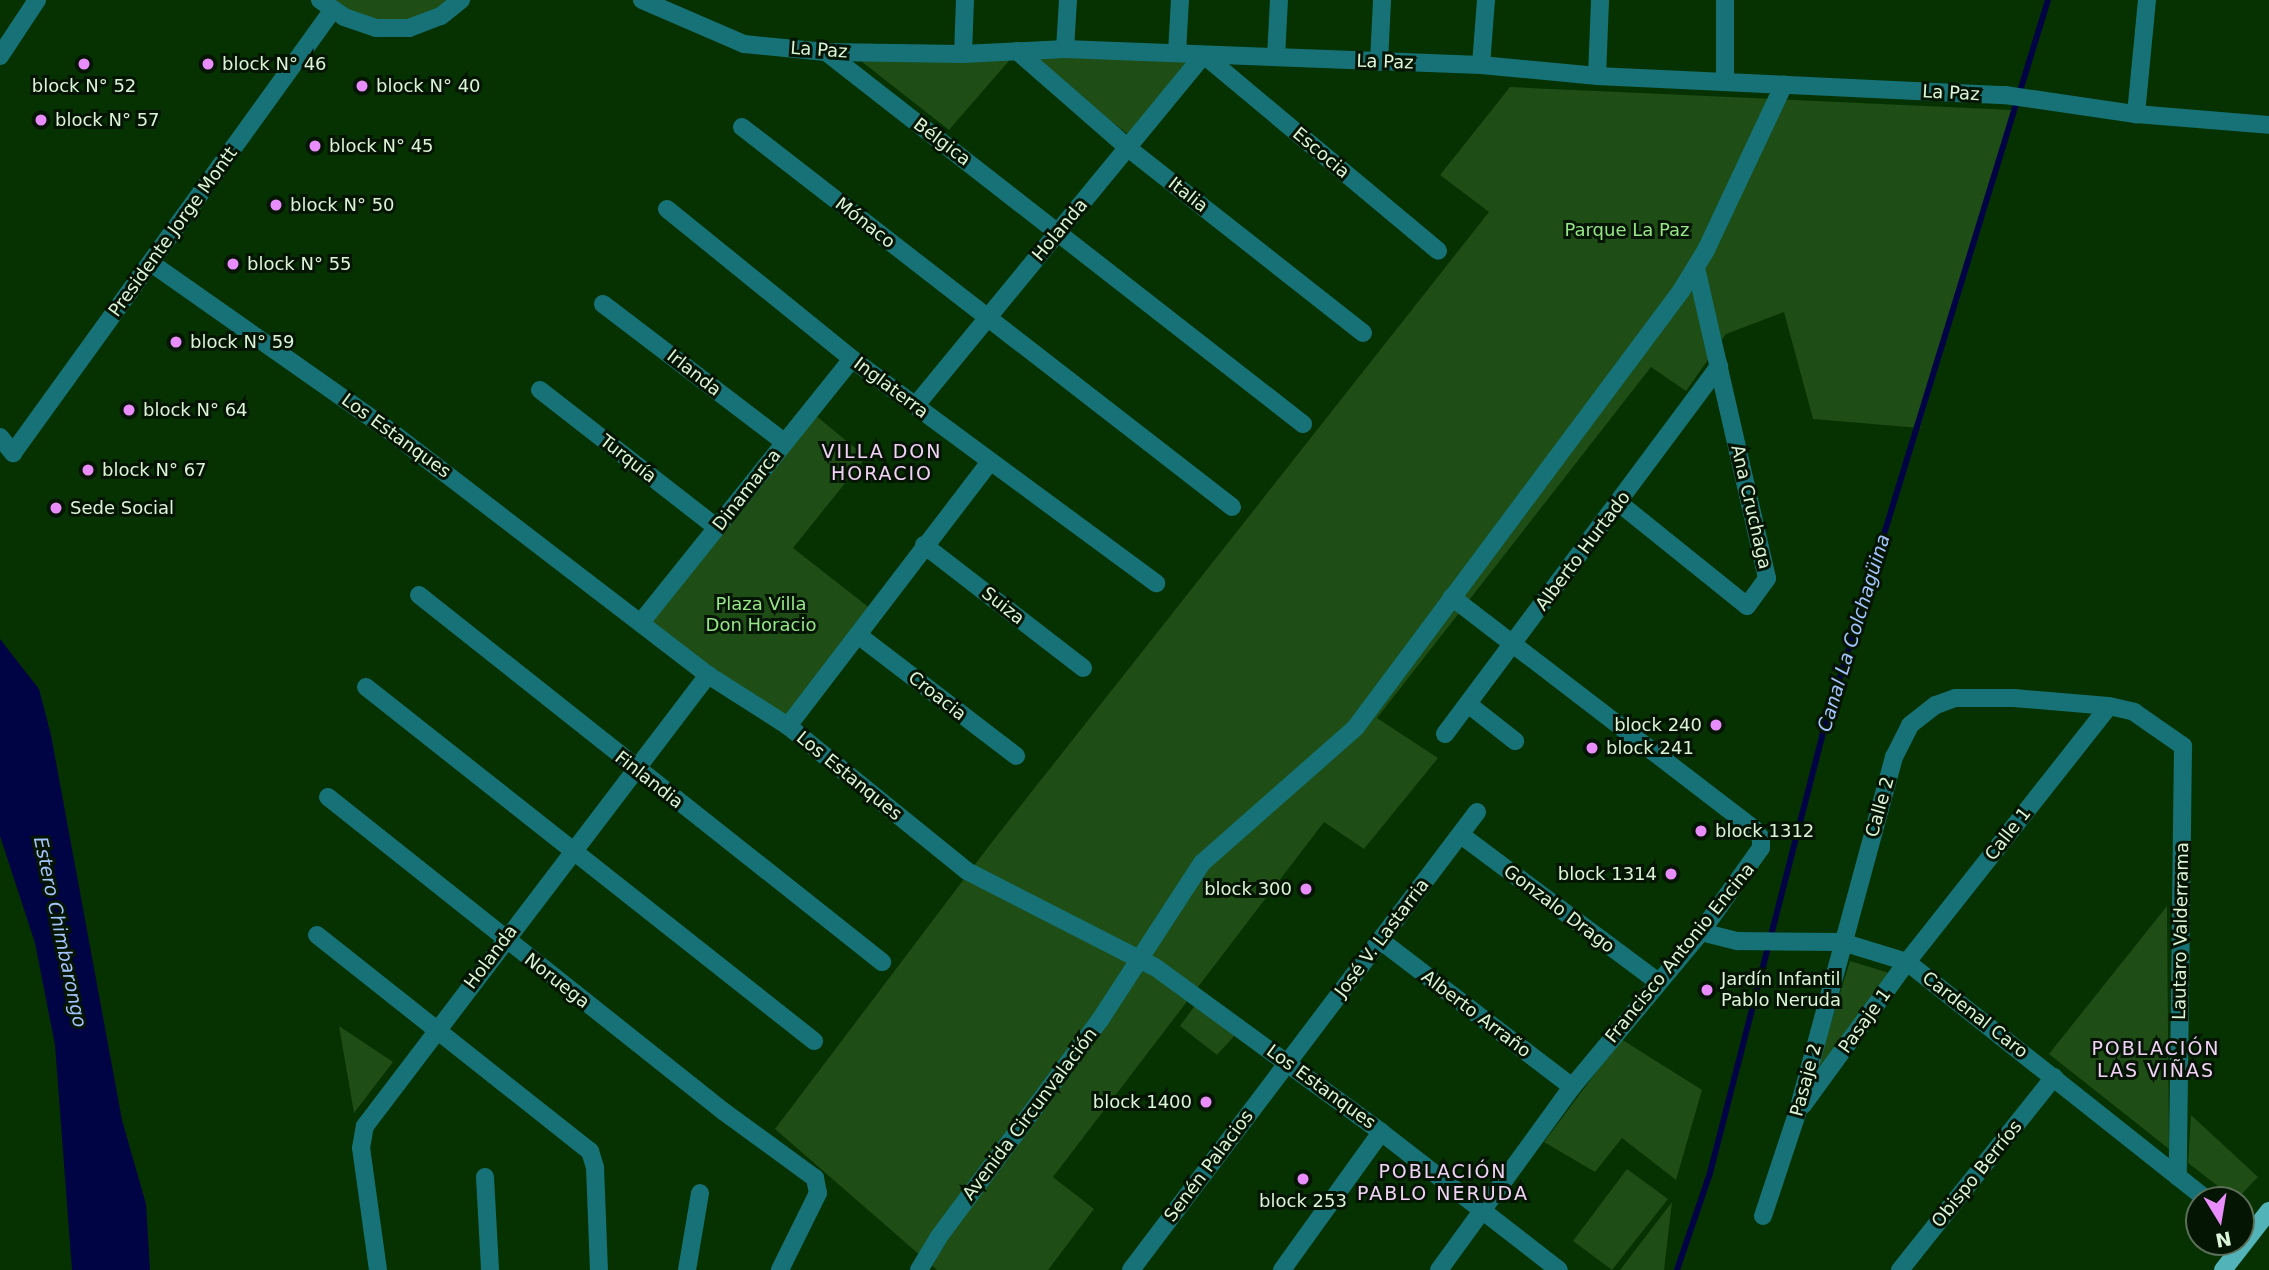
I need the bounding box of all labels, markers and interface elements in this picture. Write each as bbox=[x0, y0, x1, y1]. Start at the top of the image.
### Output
street label: La Paz bbox=[790, 37, 848, 63]
street label: La Paz bbox=[1356, 50, 1414, 74]
place label: block N° 46 bbox=[222, 53, 327, 75]
marker: block N° 52 bbox=[76, 56, 92, 72]
marker: block N° 46 bbox=[200, 56, 216, 72]
place label: block N° 52 bbox=[32, 75, 136, 97]
place label: block N° 40 bbox=[376, 75, 481, 97]
marker: block N° 40 bbox=[354, 78, 370, 94]
street label: La Paz bbox=[1922, 81, 1980, 105]
place label: block N° 57 bbox=[55, 109, 160, 131]
marker: block N° 57 bbox=[33, 112, 49, 128]
street label: Bélgica bbox=[909, 114, 975, 170]
street label: Escocia bbox=[1288, 123, 1354, 183]
place label: block N° 45 bbox=[329, 135, 434, 157]
marker: block N° 45 bbox=[307, 138, 323, 154]
street label: Presidente Jorge Montt bbox=[104, 143, 242, 321]
street label: Italia bbox=[1164, 173, 1212, 217]
street label: Mónaco bbox=[831, 193, 899, 253]
place label: block N° 50 bbox=[290, 194, 395, 216]
street label: Holanda bbox=[1028, 195, 1092, 265]
marker: block N° 50 bbox=[268, 197, 284, 213]
park label: Parque La Paz bbox=[1564, 219, 1690, 241]
place label: block N° 55 bbox=[247, 253, 352, 275]
marker: block N° 55 bbox=[225, 256, 241, 272]
place label: block N° 59 bbox=[190, 331, 295, 353]
marker: block N° 59 bbox=[168, 334, 184, 350]
street label: Irlanda bbox=[663, 345, 725, 401]
street label: Inglaterra bbox=[849, 353, 933, 423]
street label: Los Estanques bbox=[337, 389, 455, 483]
place label: block N° 64 bbox=[143, 399, 248, 421]
marker: block N° 64 bbox=[121, 402, 137, 418]
street label: Turquía bbox=[595, 430, 661, 488]
district label: VILLA DON HORACIO bbox=[823, 441, 941, 485]
street label: Ana Cruchaga bbox=[1726, 443, 1776, 571]
street label: Dinamarca bbox=[708, 445, 786, 535]
place label: block N° 67 bbox=[102, 459, 207, 481]
marker: block N° 67 bbox=[80, 462, 96, 478]
street label: Alberto Hurtado bbox=[1531, 487, 1635, 615]
place label: Sede Social bbox=[70, 497, 174, 519]
marker: Sede Social bbox=[48, 500, 64, 516]
water label: Canal La Colchagüina bbox=[1813, 531, 1895, 735]
street label: Suiza bbox=[977, 583, 1029, 629]
park label: Plaza Villa Don Horacio bbox=[706, 594, 816, 636]
street label: Croacia bbox=[904, 667, 970, 725]
place label: block 240 bbox=[1614, 714, 1702, 736]
marker: block 240 bbox=[1708, 717, 1724, 733]
street label: Los Estanques bbox=[792, 727, 906, 825]
place label: block 241 bbox=[1606, 737, 1694, 759]
marker: block 241 bbox=[1584, 740, 1600, 756]
street label: Finlandia bbox=[611, 747, 687, 813]
street label: Calle 2 bbox=[1861, 774, 1899, 840]
street label: Calle 1 bbox=[1980, 803, 2036, 865]
place label: block 1312 bbox=[1715, 820, 1814, 842]
marker: block 1312 bbox=[1693, 823, 1709, 839]
water label: Estero Chimbarongo bbox=[29, 835, 91, 1029]
street label: Lautaro Valderrama bbox=[2169, 842, 2193, 1020]
street label: Francisco Antonio Encina bbox=[1601, 859, 1759, 1047]
street label: Gonzalo Drago bbox=[1499, 860, 1619, 958]
place label: block 1314 bbox=[1558, 863, 1657, 885]
marker: block 1314 bbox=[1663, 866, 1679, 882]
street label: José V. Lastarria bbox=[1330, 874, 1434, 1002]
place label: block 300 bbox=[1204, 878, 1292, 900]
marker: block 300 bbox=[1298, 881, 1314, 897]
street label: Holanda bbox=[460, 921, 522, 993]
street label: Noruega bbox=[520, 949, 594, 1013]
street label: Alberto Arraño bbox=[1417, 966, 1535, 1062]
street label: Cardenal Caro bbox=[1918, 967, 2032, 1063]
place label: Jardín Infantil Pablo Neruda bbox=[1721, 969, 1841, 1012]
marker: Jardín Infantil Pablo Neruda bbox=[1699, 982, 1715, 998]
street label: Pasaje 1 bbox=[1834, 984, 1896, 1058]
street label: Avenida Circunvalación bbox=[958, 1024, 1102, 1204]
district label: POBLACIÓN LAS VIÑAS bbox=[2093, 1038, 2219, 1082]
street label: Los Estanques bbox=[1262, 1040, 1380, 1134]
street label: Pasaje 2 bbox=[1786, 1041, 1826, 1119]
place label: block 1400 bbox=[1093, 1091, 1192, 1113]
marker: block 1400 bbox=[1198, 1094, 1214, 1110]
street label: Senén Palacios bbox=[1160, 1106, 1258, 1226]
street label: Obispo Berríos bbox=[1927, 1116, 2027, 1232]
district label: POBLACIÓN PABLO NERUDA bbox=[1359, 1161, 1527, 1205]
marker: block 253 bbox=[1295, 1171, 1311, 1187]
north arrow bbox=[2185, 1186, 2255, 1256]
place label: block 253 bbox=[1259, 1190, 1347, 1212]
text: N bbox=[2214, 1227, 2234, 1252]

